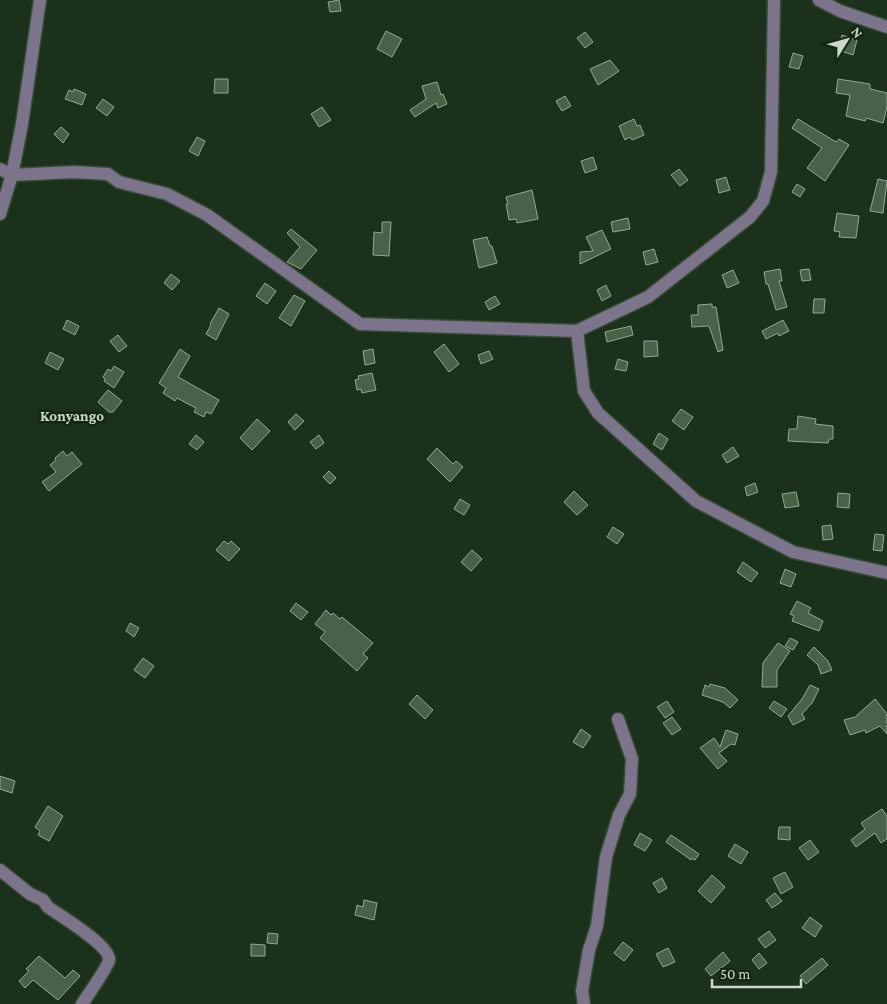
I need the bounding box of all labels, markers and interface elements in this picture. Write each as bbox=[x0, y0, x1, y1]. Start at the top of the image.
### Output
north arrow bbox=[822, 15, 872, 65]
text: N bbox=[848, 24, 867, 41]
district label: Konyango bbox=[40, 408, 104, 424]
scale bar bbox=[712, 956, 801, 988]
text: 50 m bbox=[720, 966, 750, 982]

